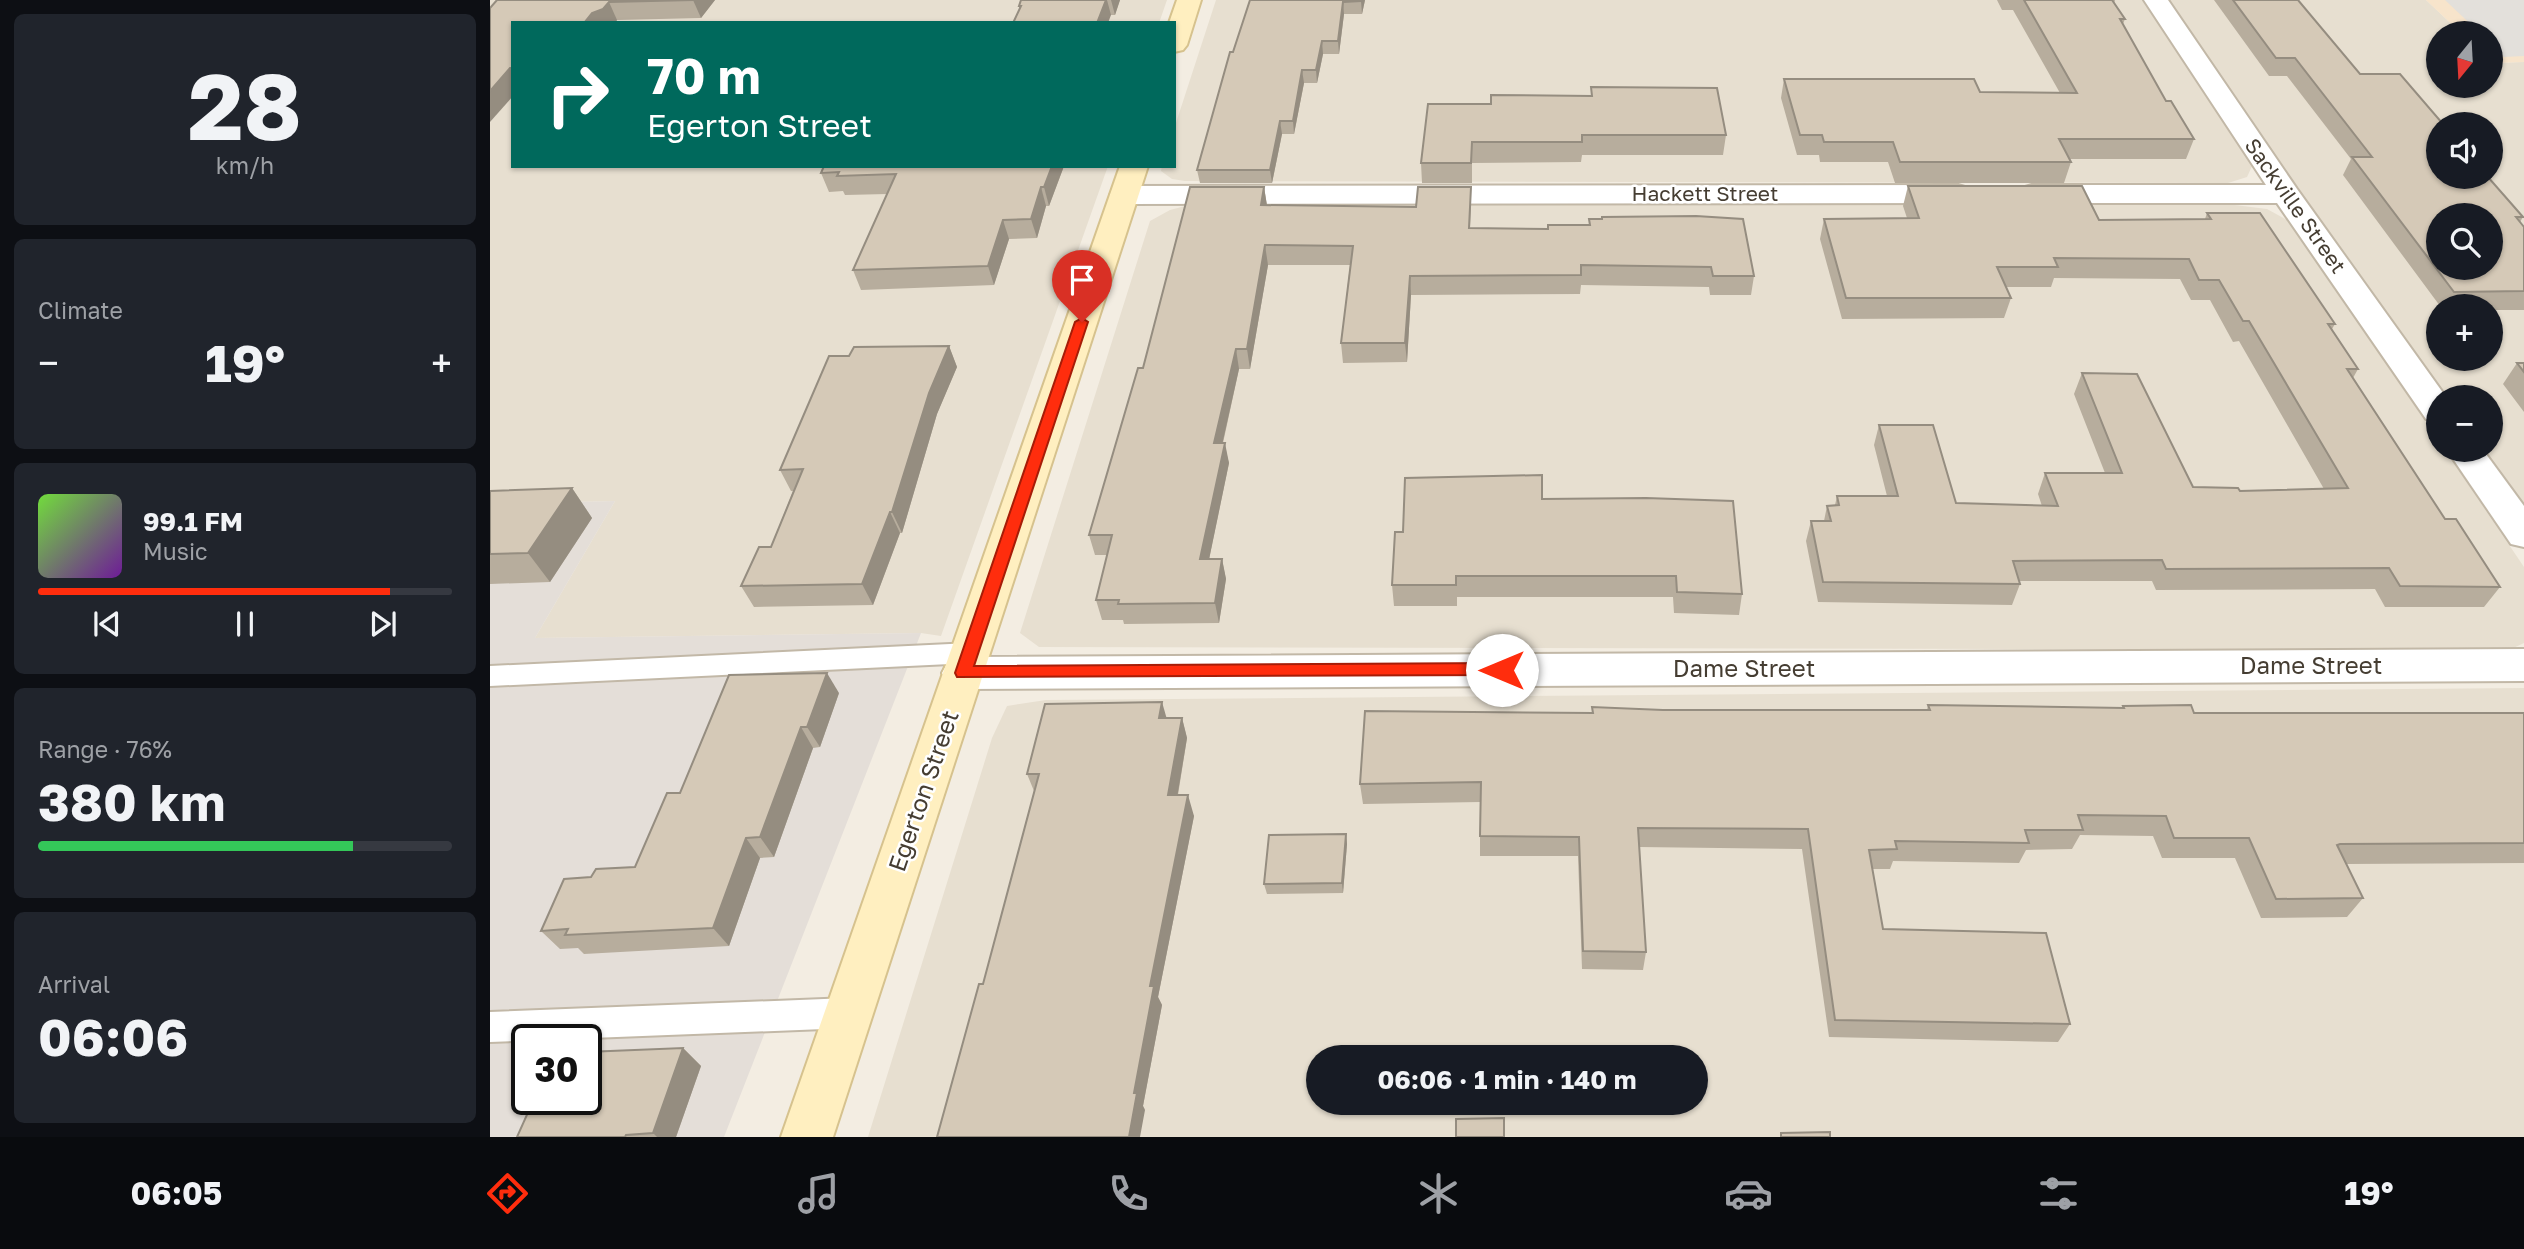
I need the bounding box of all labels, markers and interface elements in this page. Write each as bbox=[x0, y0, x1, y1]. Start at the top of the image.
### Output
north arrow bbox=[2426, 21, 2502, 98]
map controls bbox=[2426, 21, 2503, 462]
text: 70 m bbox=[647, 46, 761, 105]
icon: right bbox=[532, 49, 623, 140]
text: 28 bbox=[188, 51, 302, 160]
text: Egerton Street bbox=[647, 106, 872, 144]
button: sound bbox=[2426, 112, 2503, 189]
street label: Sackville Street bbox=[2240, 133, 2352, 278]
text: km/h bbox=[216, 151, 274, 179]
street label: Hackett Street bbox=[1632, 180, 1778, 206]
button: search bbox=[2426, 203, 2503, 280]
pin bbox=[1052, 250, 1112, 322]
icon: arrive bbox=[1063, 261, 1101, 299]
button: + bbox=[2426, 294, 2503, 371]
text: Climate bbox=[38, 296, 123, 324]
text: 19° bbox=[205, 331, 285, 393]
text: − bbox=[38, 340, 59, 385]
text: + bbox=[431, 340, 452, 385]
button: − bbox=[2426, 385, 2503, 462]
text: 99.1 FM bbox=[143, 506, 243, 537]
text: Music bbox=[143, 537, 208, 565]
icon: previous bbox=[88, 605, 126, 643]
icon: pause bbox=[226, 605, 264, 643]
icon: next bbox=[364, 605, 402, 643]
position arrow bbox=[1465, 633, 1539, 707]
street label: Dame Street bbox=[2240, 650, 2382, 679]
street label: Dame Street bbox=[1673, 653, 1815, 682]
street label: Egerton Street bbox=[881, 706, 964, 875]
text: Range · 76% bbox=[38, 735, 172, 763]
text: 380 km bbox=[38, 770, 225, 832]
text: Arrival bbox=[38, 970, 110, 998]
text: 06:06 bbox=[38, 1005, 188, 1067]
speed limit sign: 30 bbox=[511, 1024, 602, 1115]
text: 06:06 · 1 min · 140 m bbox=[1377, 1064, 1637, 1095]
icon: directions bbox=[483, 1169, 532, 1218]
icon: music bbox=[794, 1169, 843, 1218]
icon: phone bbox=[1104, 1169, 1153, 1218]
icon: climate bbox=[1414, 1169, 1463, 1218]
icon: car bbox=[1724, 1169, 1773, 1218]
icon: filters bbox=[2034, 1169, 2083, 1218]
text: 06:05 bbox=[131, 1174, 222, 1212]
text: 19° bbox=[2344, 1174, 2393, 1212]

